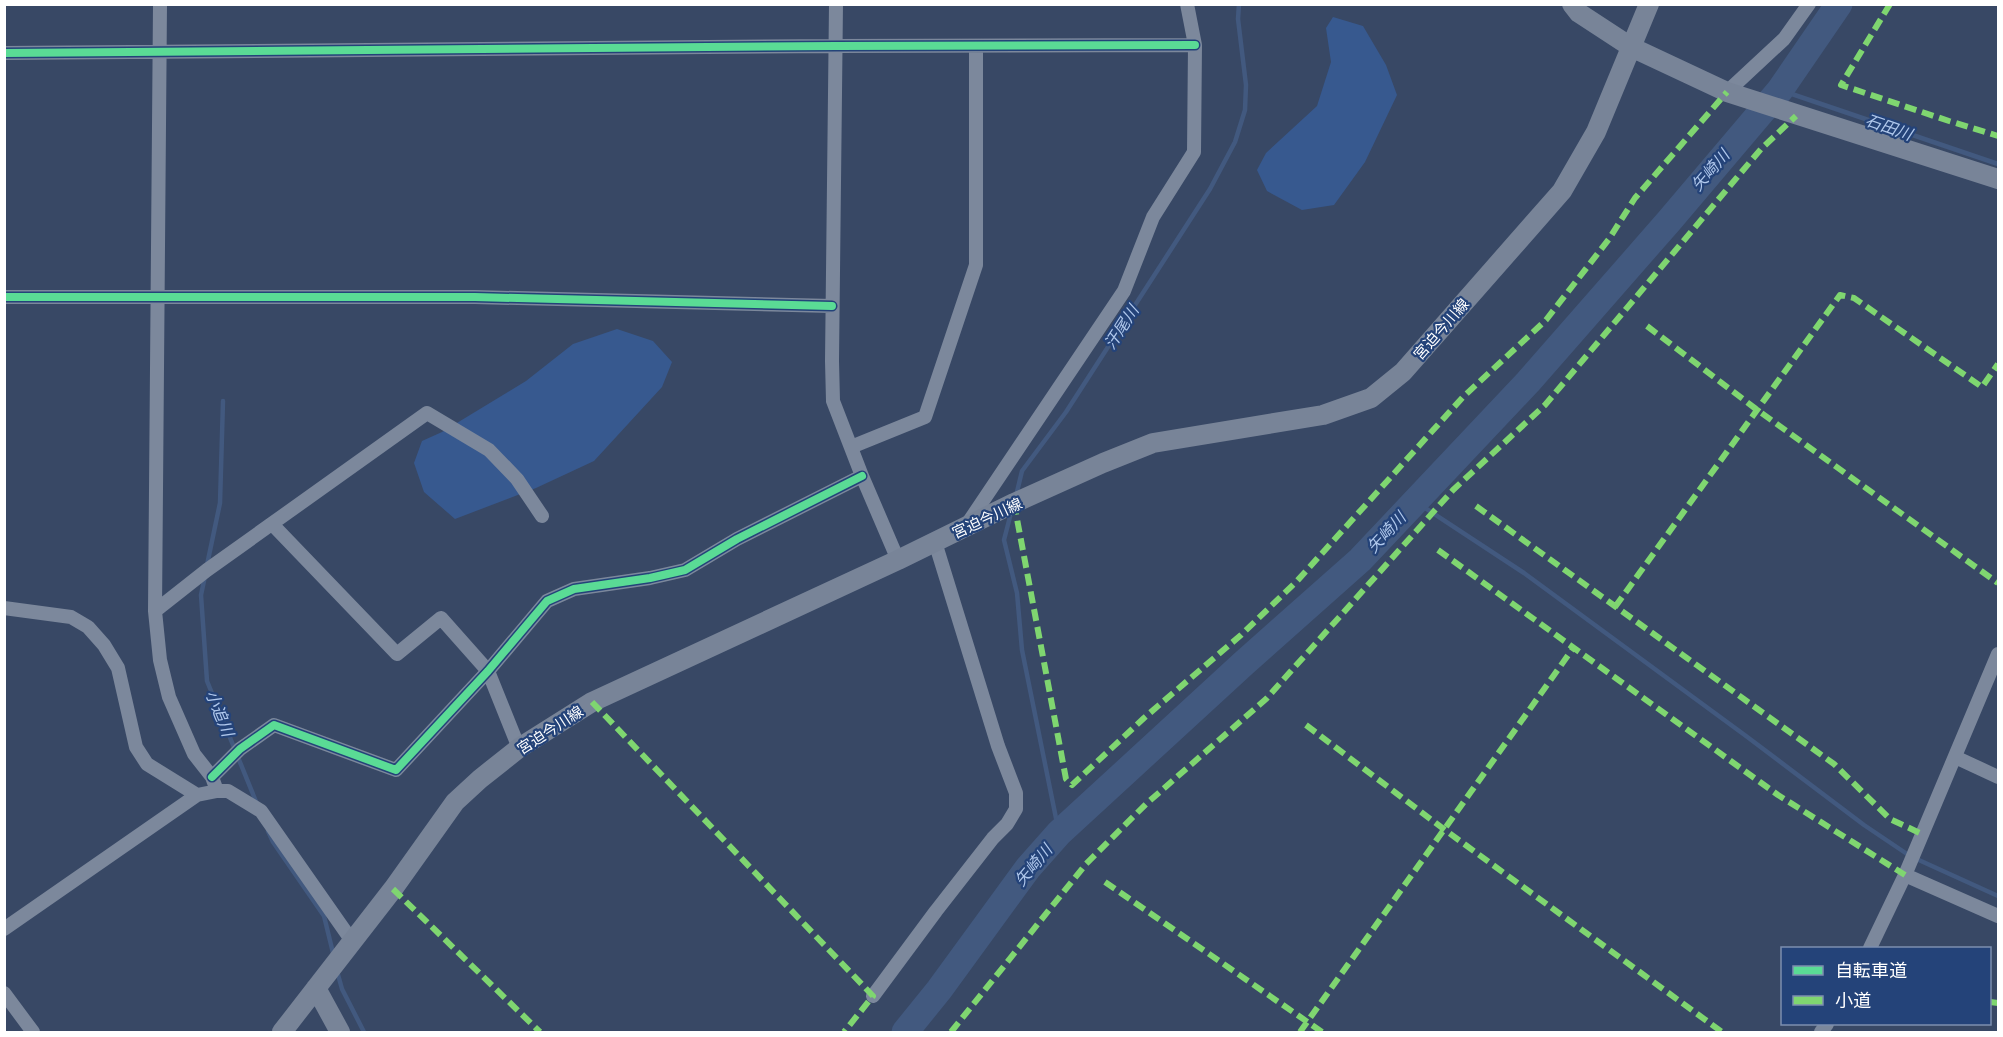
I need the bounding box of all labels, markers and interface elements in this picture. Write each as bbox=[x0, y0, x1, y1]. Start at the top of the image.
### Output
water label: 石田川 bbox=[1863, 109, 1917, 146]
water label: 矢崎川 bbox=[1686, 143, 1735, 195]
street label: 宮迫今川線 bbox=[1408, 294, 1474, 364]
water label: 汗尾川 bbox=[1099, 299, 1144, 353]
street label: 宮迫今川線 bbox=[949, 493, 1025, 543]
water label: 矢崎川 bbox=[1362, 505, 1412, 557]
water label: 小追川 bbox=[201, 687, 240, 741]
street label: 宮迫今川線 bbox=[513, 701, 587, 759]
water label: 矢崎川 bbox=[1009, 838, 1058, 890]
legend bbox=[1781, 947, 1991, 1025]
text: 自転車道 bbox=[1835, 958, 1907, 982]
text: 小道 bbox=[1835, 988, 1871, 1012]

